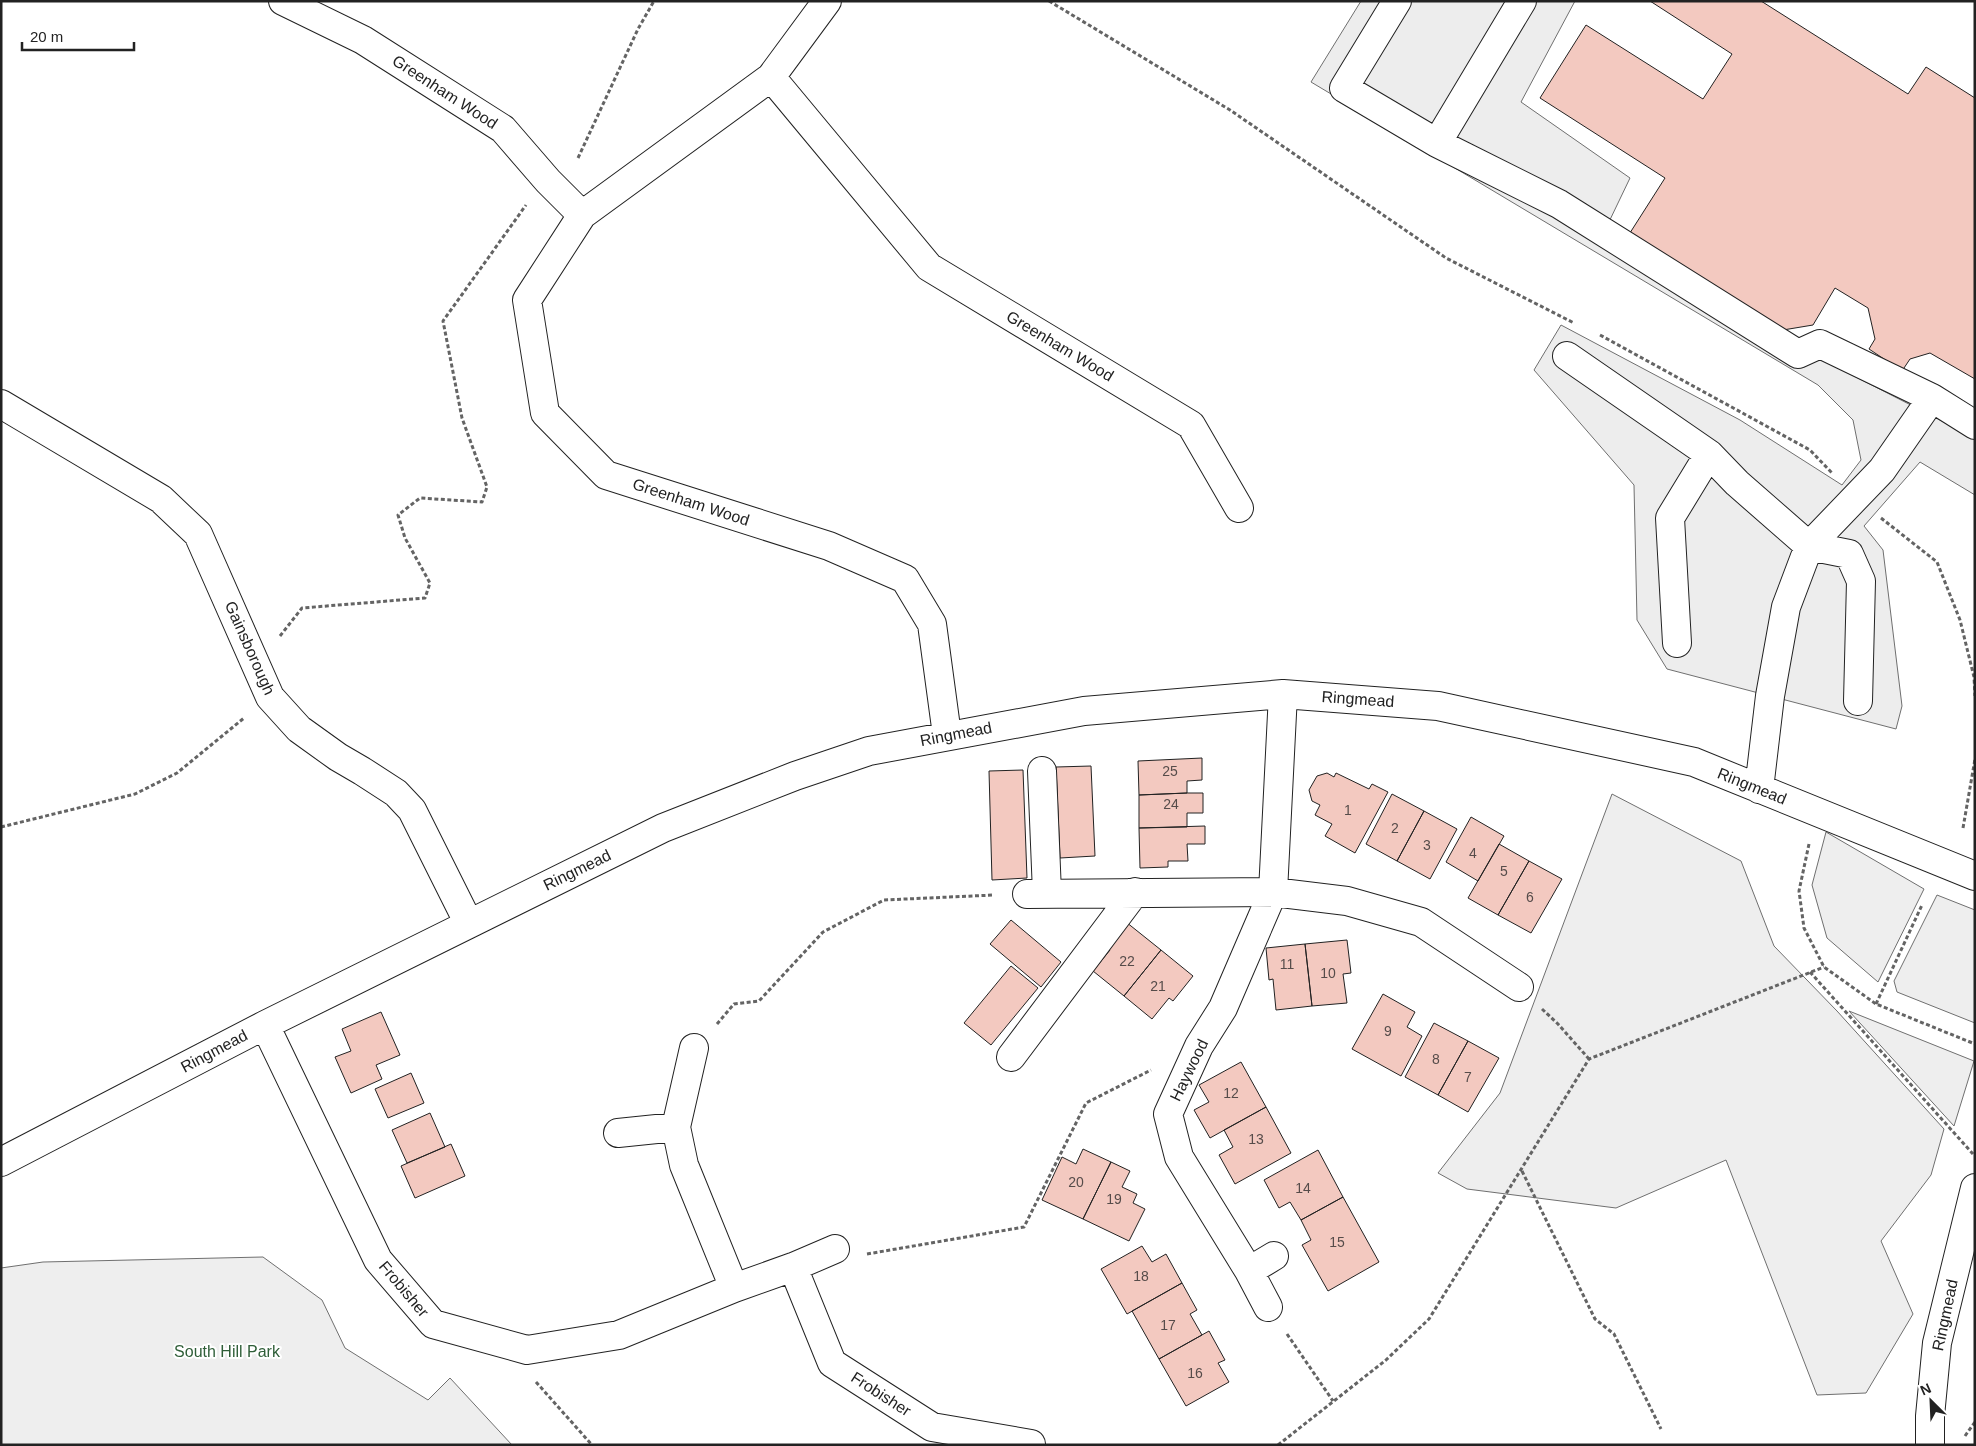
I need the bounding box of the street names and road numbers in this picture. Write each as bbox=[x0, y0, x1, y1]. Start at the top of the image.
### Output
street label: Greenham Wood bbox=[389, 52, 501, 132]
street label: Greenham Wood bbox=[1004, 307, 1116, 385]
street label: Greenham Wood bbox=[631, 475, 751, 529]
street label: Gainsborough bbox=[222, 599, 278, 697]
street label: Ringmead bbox=[1321, 688, 1395, 710]
street label: Ringmead bbox=[919, 719, 993, 749]
street label: Ringmead bbox=[1715, 764, 1789, 808]
street label: Ringmead bbox=[540, 846, 614, 894]
street label: Ringmead bbox=[178, 1026, 250, 1076]
street label: Haywood bbox=[1167, 1036, 1211, 1104]
street label: Frobisher bbox=[376, 1258, 433, 1321]
street label: Ringmead bbox=[1929, 1278, 1961, 1352]
street label: Frobisher bbox=[848, 1368, 915, 1420]

